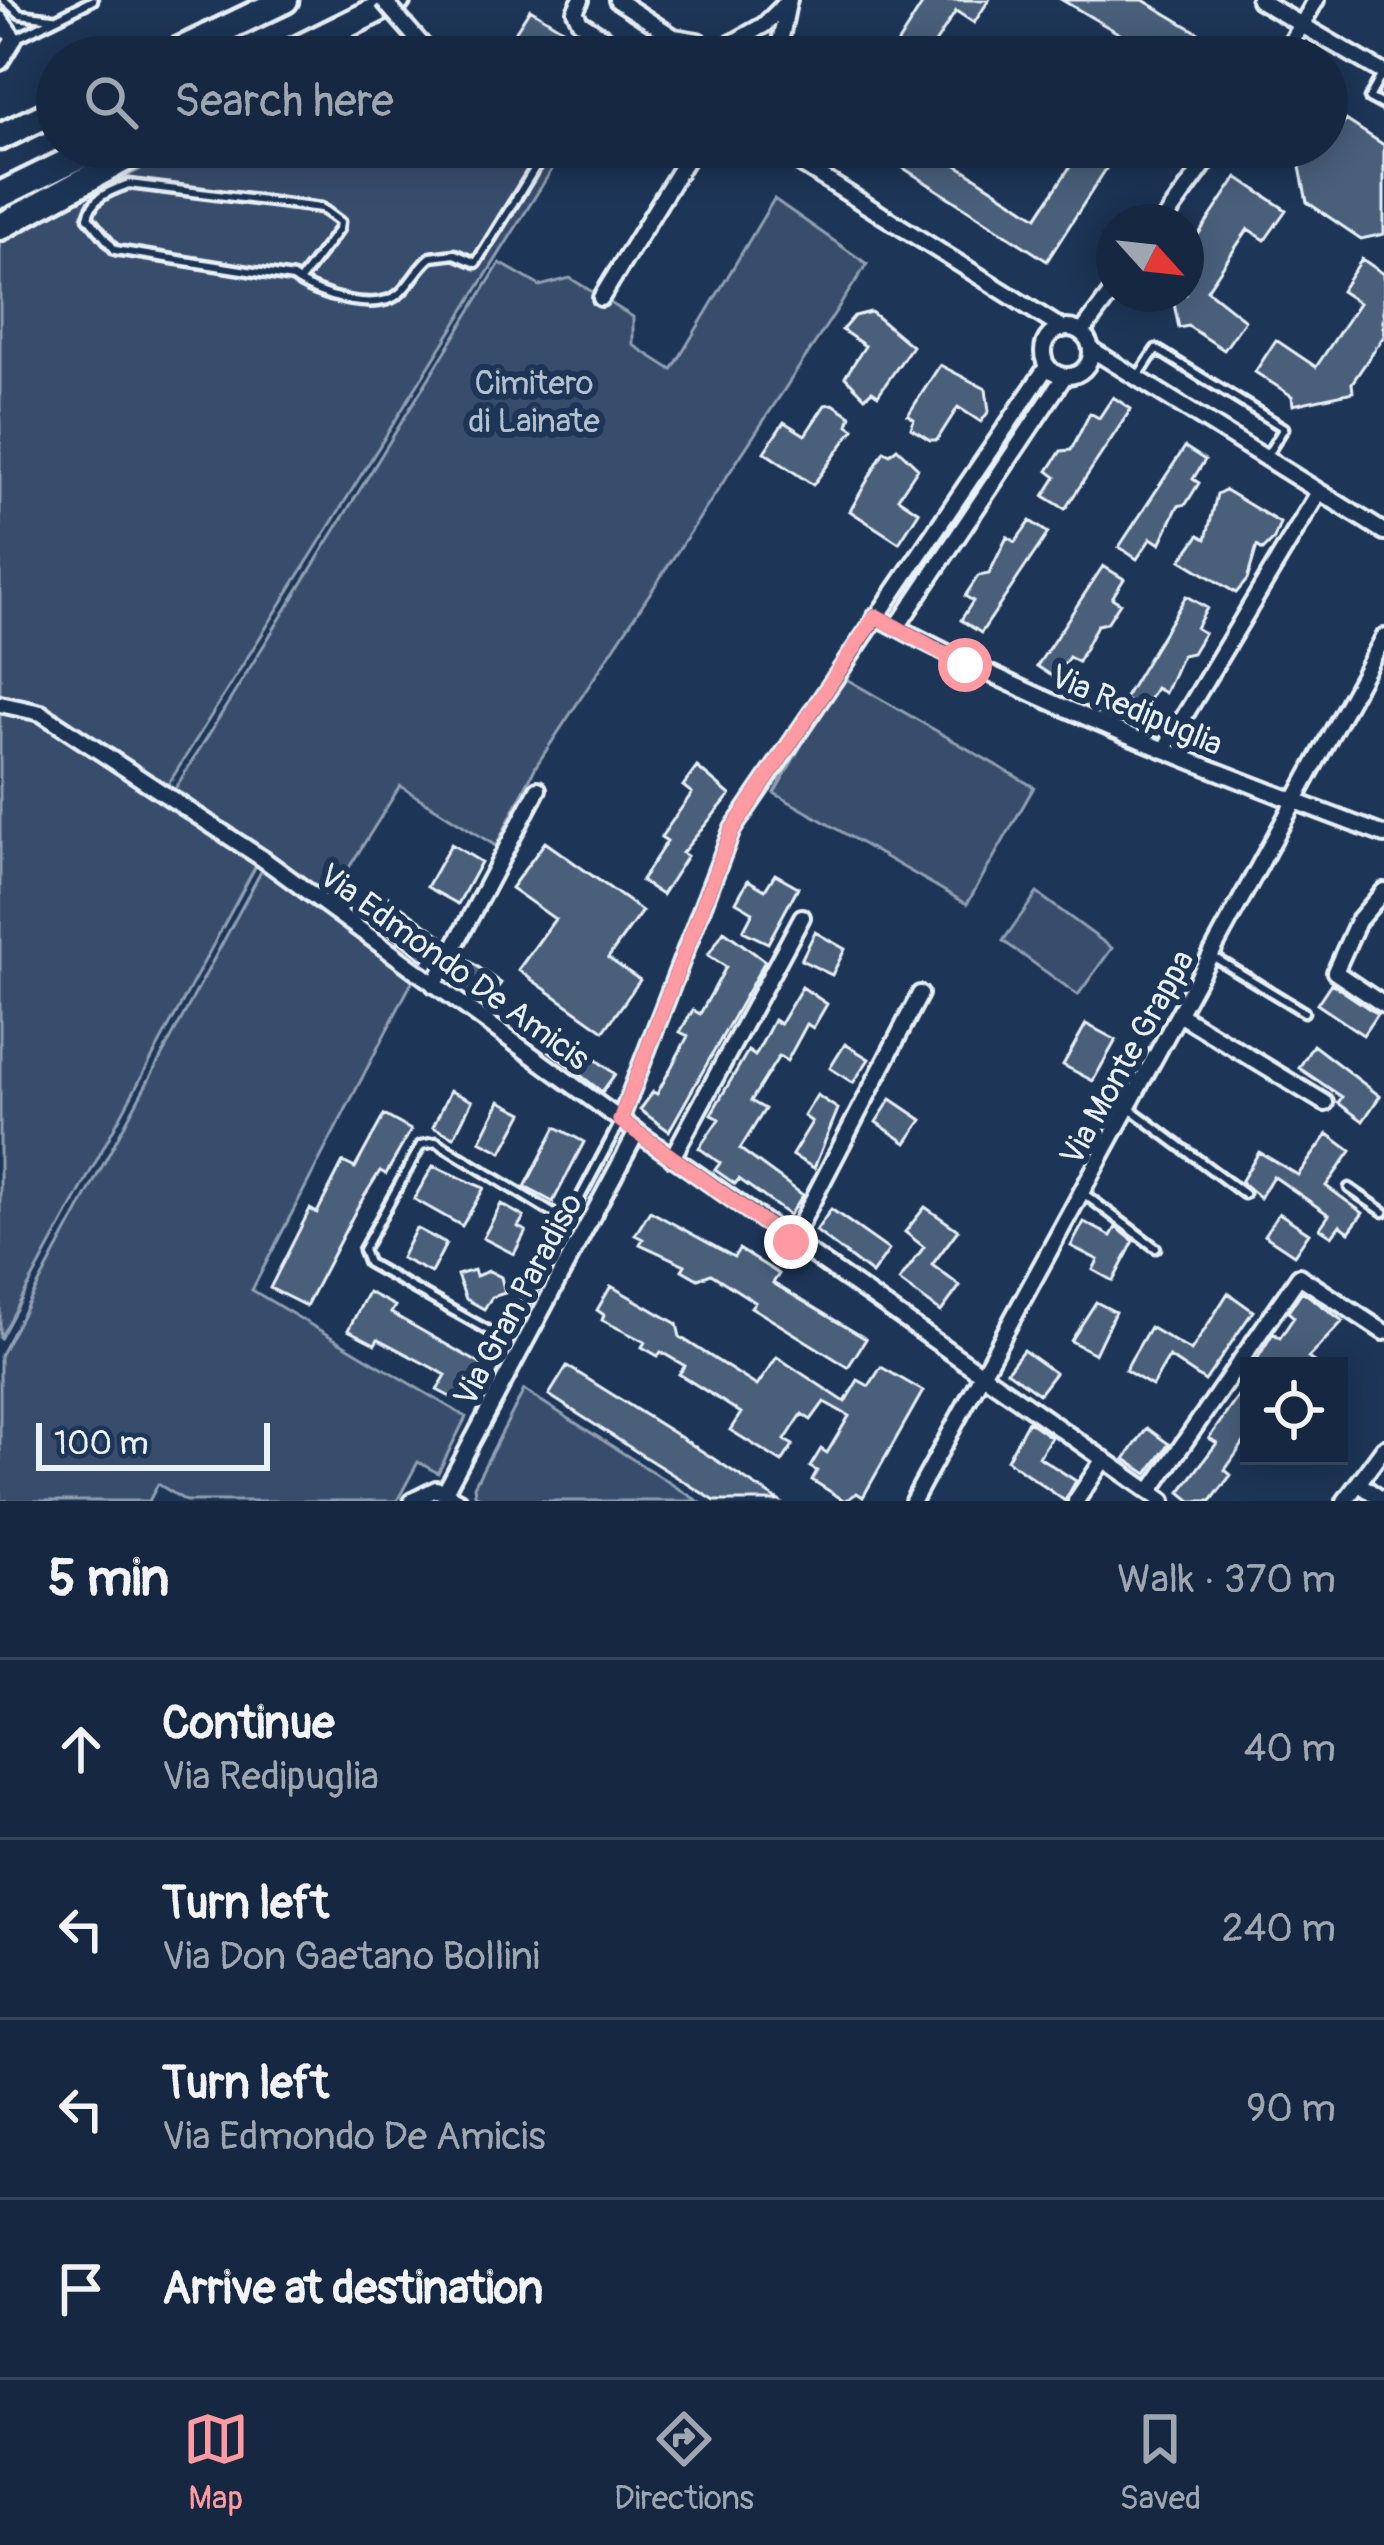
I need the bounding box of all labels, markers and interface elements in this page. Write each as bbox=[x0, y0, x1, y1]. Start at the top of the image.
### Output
search box bbox=[36, 36, 1348, 168]
icon: search bbox=[78, 69, 144, 135]
text: Search here bbox=[174, 74, 394, 130]
north arrow bbox=[1096, 204, 1204, 312]
park label: Cimitero di Lainate bbox=[468, 363, 600, 442]
route start bbox=[938, 638, 992, 692]
street label: Via Redipuglia bbox=[1044, 656, 1229, 765]
street label: Via Edmondo De Amicis bbox=[311, 855, 598, 1079]
street label: Via Monte Grappa bbox=[1051, 943, 1203, 1173]
street label: Via Gran Paradiso bbox=[445, 1186, 592, 1413]
route end bbox=[764, 1215, 818, 1269]
map controls bbox=[1240, 1357, 1348, 1465]
button: locate bbox=[1240, 1357, 1348, 1465]
scale bar bbox=[36, 1417, 270, 1470]
text: 100 m bbox=[54, 1423, 148, 1464]
text: 5 min bbox=[48, 1547, 169, 1611]
text: Walk · 370 m bbox=[1117, 1555, 1336, 1604]
text: Continue bbox=[162, 1696, 335, 1752]
icon: ahead bbox=[48, 1716, 114, 1782]
text: 40 m bbox=[1244, 1724, 1336, 1773]
text: Via Redipuglia bbox=[162, 1752, 379, 1801]
text: Turn left bbox=[162, 1876, 329, 1932]
icon: left bbox=[48, 1896, 114, 1962]
text: 240 m bbox=[1222, 1904, 1336, 1953]
text: Via Don Gaetano Bollini bbox=[162, 1932, 540, 1981]
text: Turn left bbox=[162, 2056, 329, 2112]
icon: left bbox=[48, 2076, 114, 2142]
text: 90 m bbox=[1246, 2084, 1336, 2133]
text: Via Edmondo De Amicis bbox=[162, 2112, 546, 2161]
icon: arrive bbox=[48, 2256, 114, 2322]
text: Arrive at destination bbox=[162, 2261, 543, 2317]
tab: Map bbox=[183, 2406, 249, 2519]
tab: Directions bbox=[614, 2406, 754, 2519]
tab: Saved bbox=[1119, 2406, 1201, 2519]

